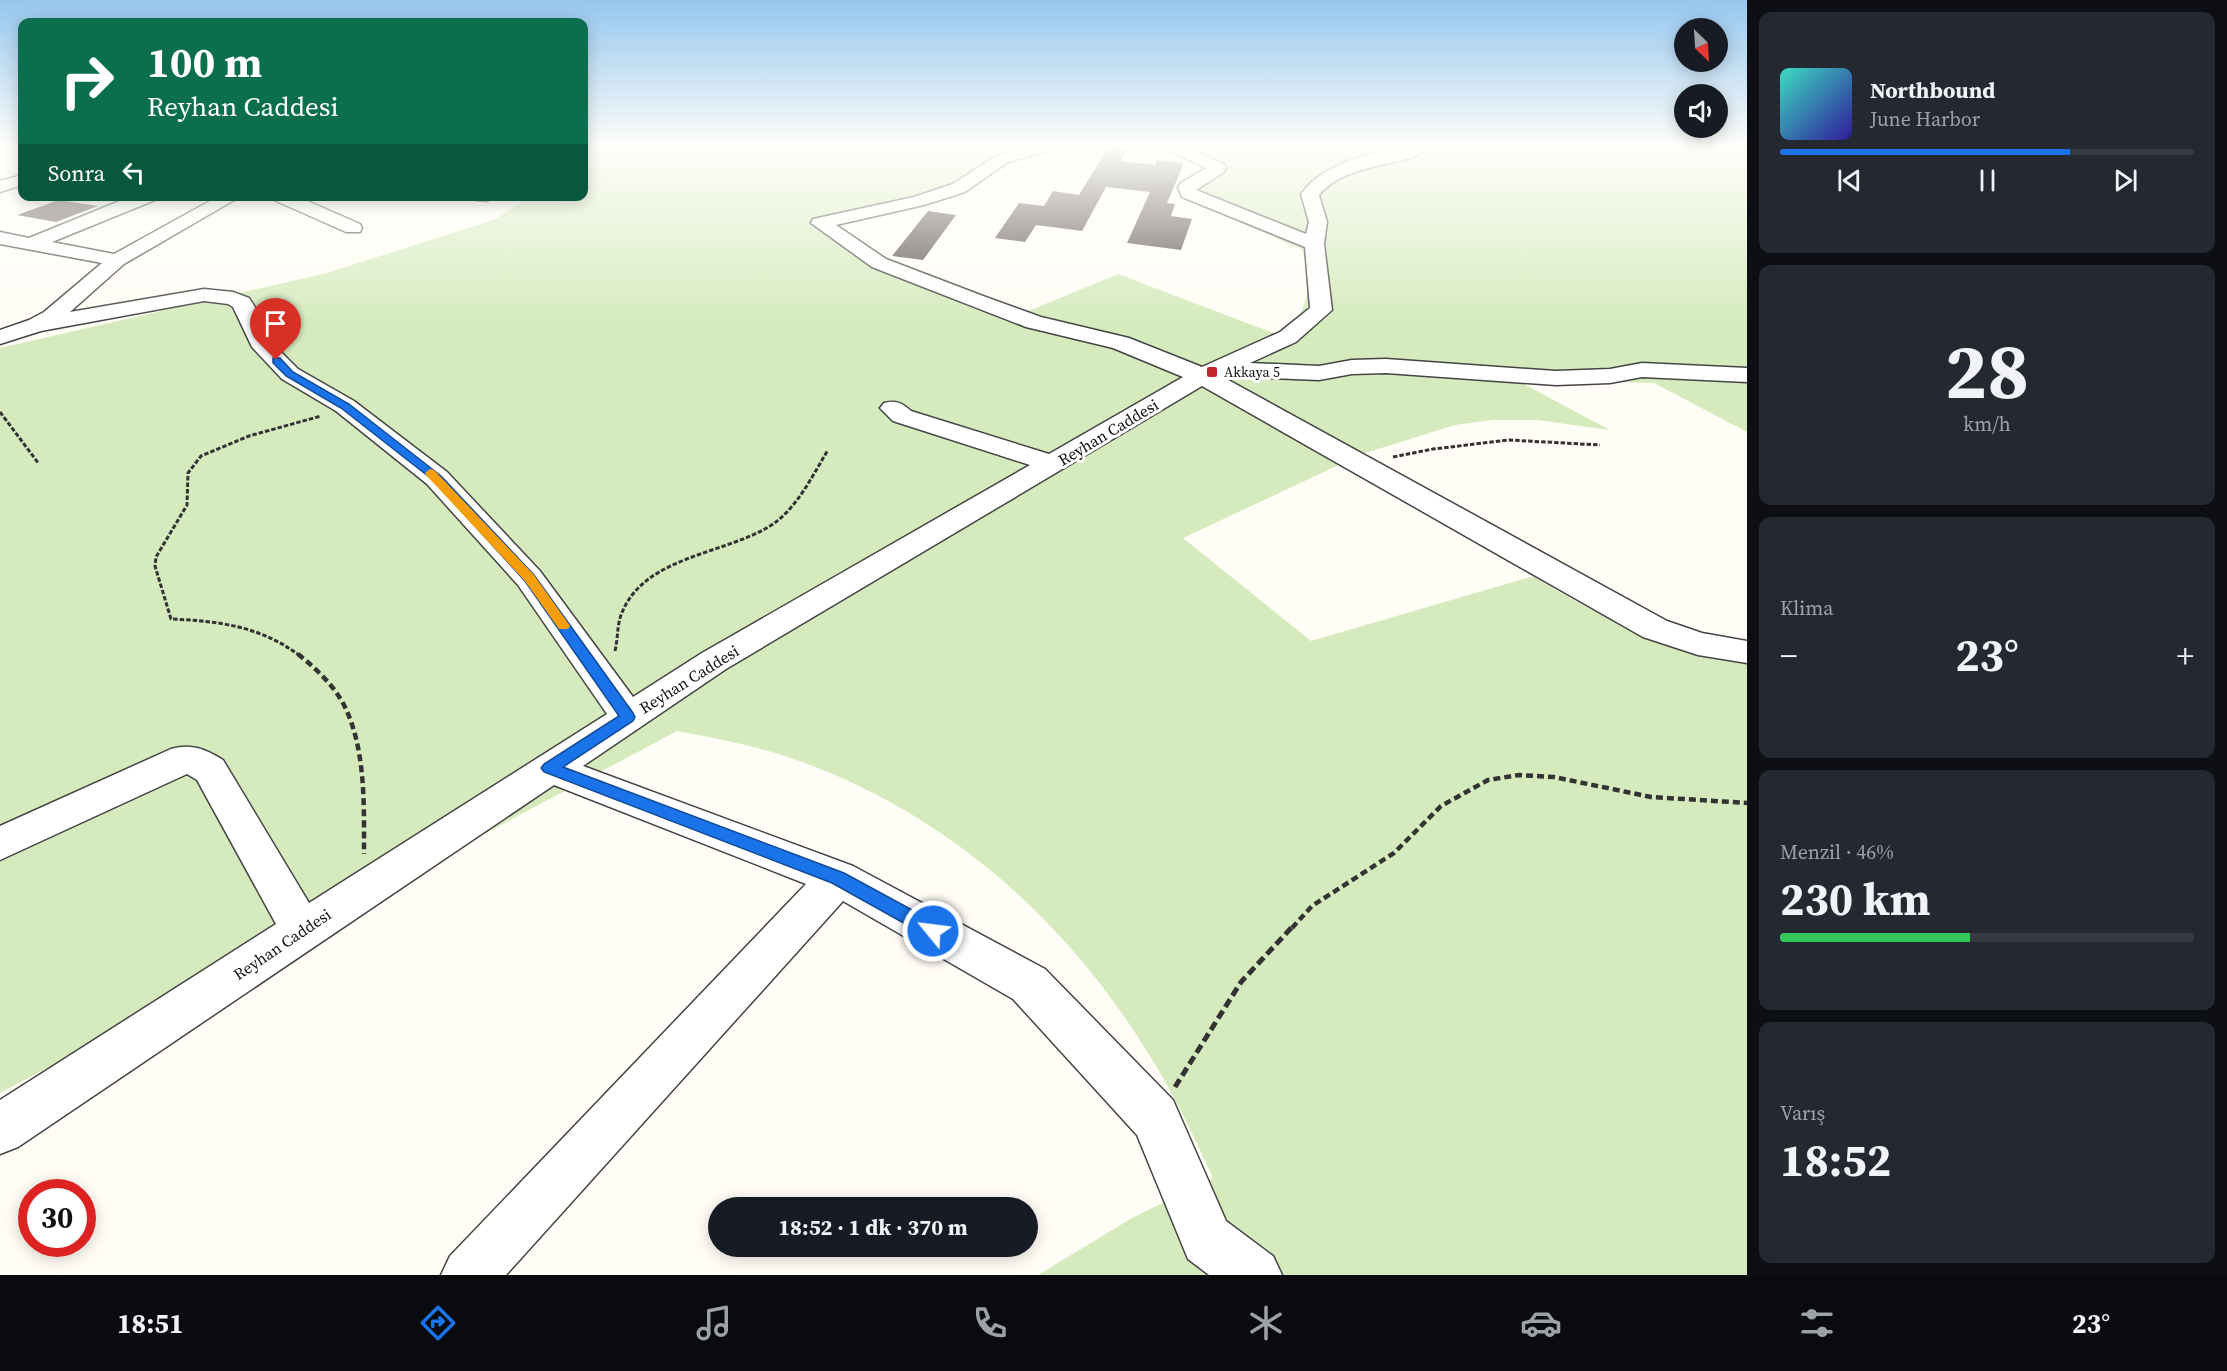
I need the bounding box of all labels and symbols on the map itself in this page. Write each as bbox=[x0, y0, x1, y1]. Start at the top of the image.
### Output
north arrow bbox=[1674, 18, 1728, 72]
pin bbox=[250, 298, 301, 360]
place label: Akkaya 5 bbox=[1224, 362, 1280, 382]
marker: Akkaya 5 bbox=[1205, 365, 1219, 379]
street label: Reyhan Caddesi bbox=[1054, 393, 1162, 471]
street label: Reyhan Caddesi bbox=[635, 639, 743, 718]
position arrow bbox=[901, 899, 965, 963]
street label: Reyhan Caddesi bbox=[229, 903, 335, 985]
speed limit sign: 30 bbox=[18, 1179, 96, 1257]

